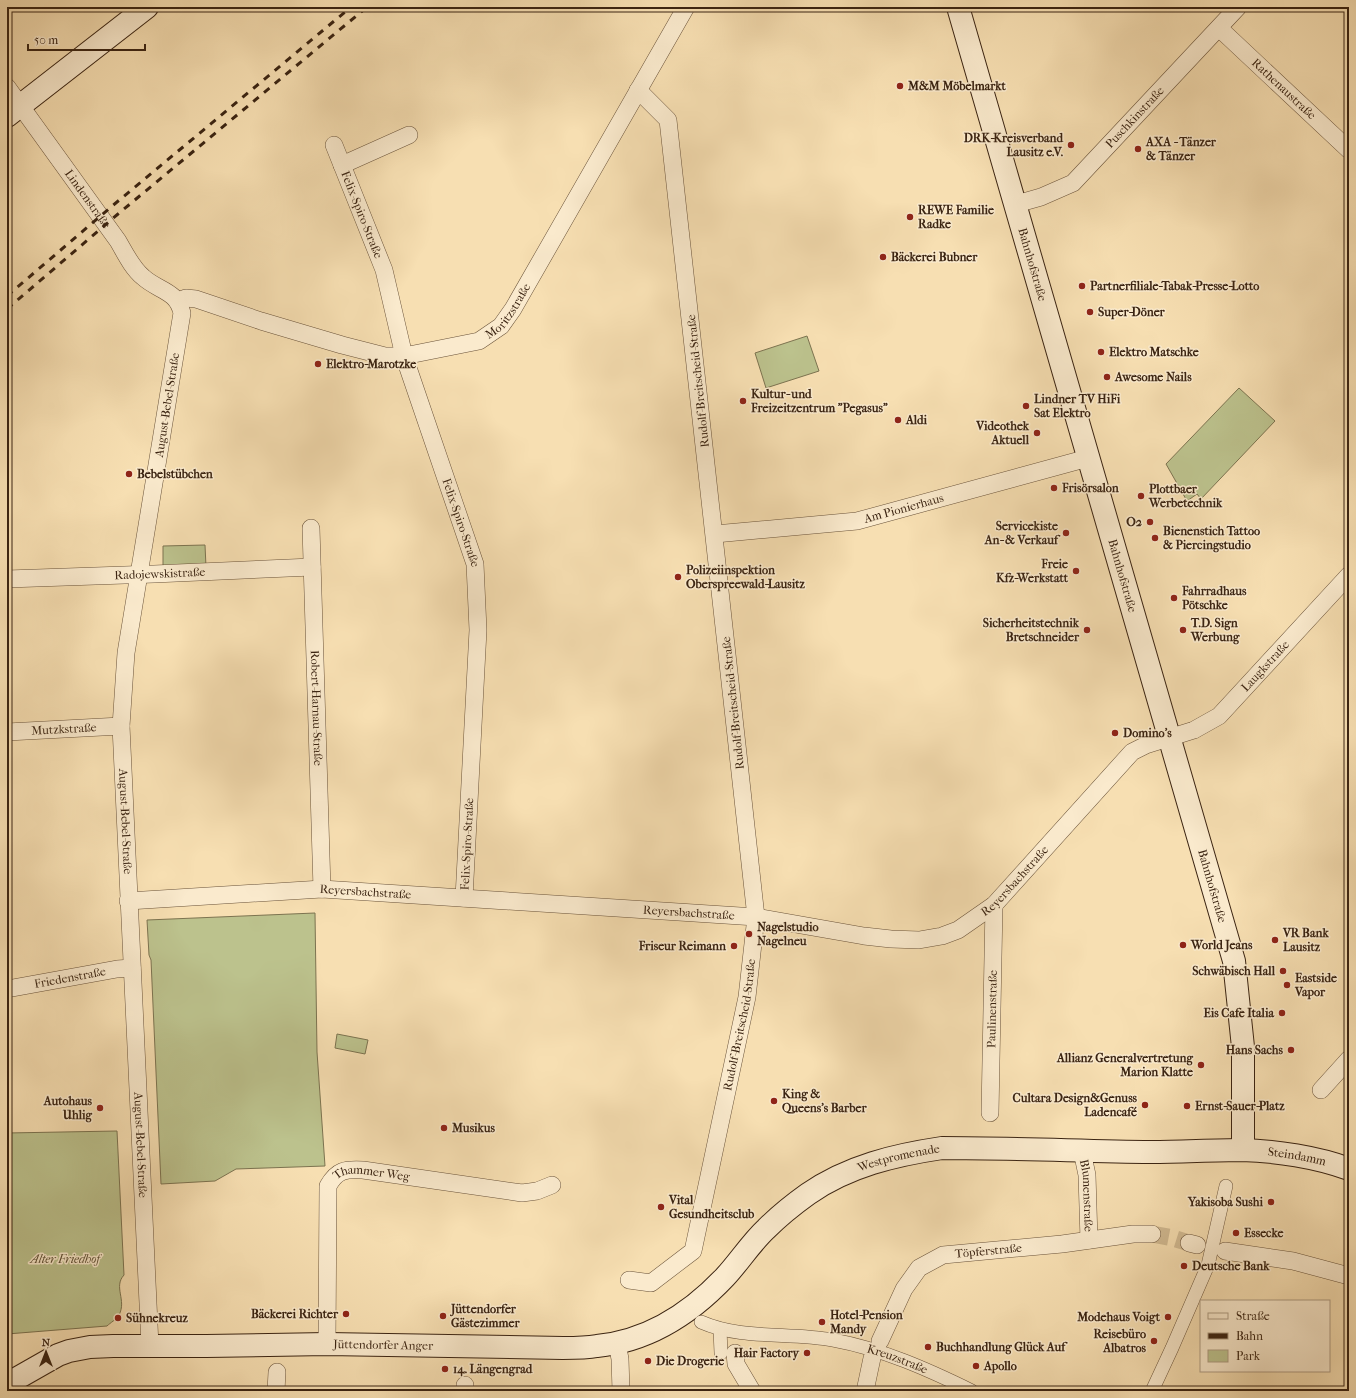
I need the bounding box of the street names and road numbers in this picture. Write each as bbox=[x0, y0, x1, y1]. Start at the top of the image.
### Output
street label: Rathenaustraße bbox=[1249, 56, 1319, 122]
street label: Puschkinstraße bbox=[1102, 84, 1167, 151]
street label: Lindenstraße bbox=[62, 167, 114, 231]
street label: Felix-Spiro-Straße bbox=[338, 169, 386, 260]
street label: Bahnhofstraße bbox=[1015, 226, 1050, 303]
street label: Moritzstraße bbox=[482, 281, 533, 342]
street label: Rudolf-Breitscheid-Straße bbox=[684, 314, 712, 448]
street label: August-Bebel-Straße bbox=[152, 352, 182, 459]
street label: Felix-Spiro-Straße bbox=[439, 476, 483, 569]
street label: Am Pionierhaus bbox=[861, 491, 946, 526]
street label: Bahnhofstraße bbox=[1105, 537, 1140, 614]
street label: Radojewskistraße bbox=[114, 565, 206, 582]
street label: Rudolf-Breitscheid-Straße bbox=[719, 636, 747, 770]
street label: Laugkstraße bbox=[1238, 638, 1292, 694]
street label: Robert-Harnau-Straße bbox=[308, 650, 325, 766]
street label: Mutzkstraße bbox=[31, 720, 97, 738]
street label: August-Bebel-Straße bbox=[116, 767, 135, 875]
street label: Felix-Spiro-Straße bbox=[458, 797, 476, 891]
street label: Reyersbachstraße bbox=[978, 843, 1051, 919]
street label: Bahnhofstraße bbox=[1195, 848, 1230, 924]
street label: Reyersbachstraße bbox=[319, 882, 412, 902]
street label: Reyersbachstraße bbox=[643, 903, 735, 923]
street label: Rudolf-Breitscheid-Straße bbox=[720, 958, 758, 1092]
street label: Friedenstraße bbox=[33, 964, 107, 991]
street label: Paulinenstraße bbox=[984, 970, 1000, 1048]
street label: August-Bebel-Straße bbox=[131, 1091, 150, 1198]
street label: Westpromenade bbox=[855, 1141, 941, 1175]
street label: Steindamm bbox=[1267, 1145, 1328, 1169]
street label: Blumenstraße bbox=[1077, 1158, 1096, 1232]
street label: Thammer Weg bbox=[330, 1163, 411, 1184]
street label: Töpferstraße bbox=[954, 1241, 1023, 1261]
street label: Jüttendorfer Anger bbox=[332, 1337, 434, 1353]
street label: Kreuzstraße bbox=[865, 1341, 930, 1377]

